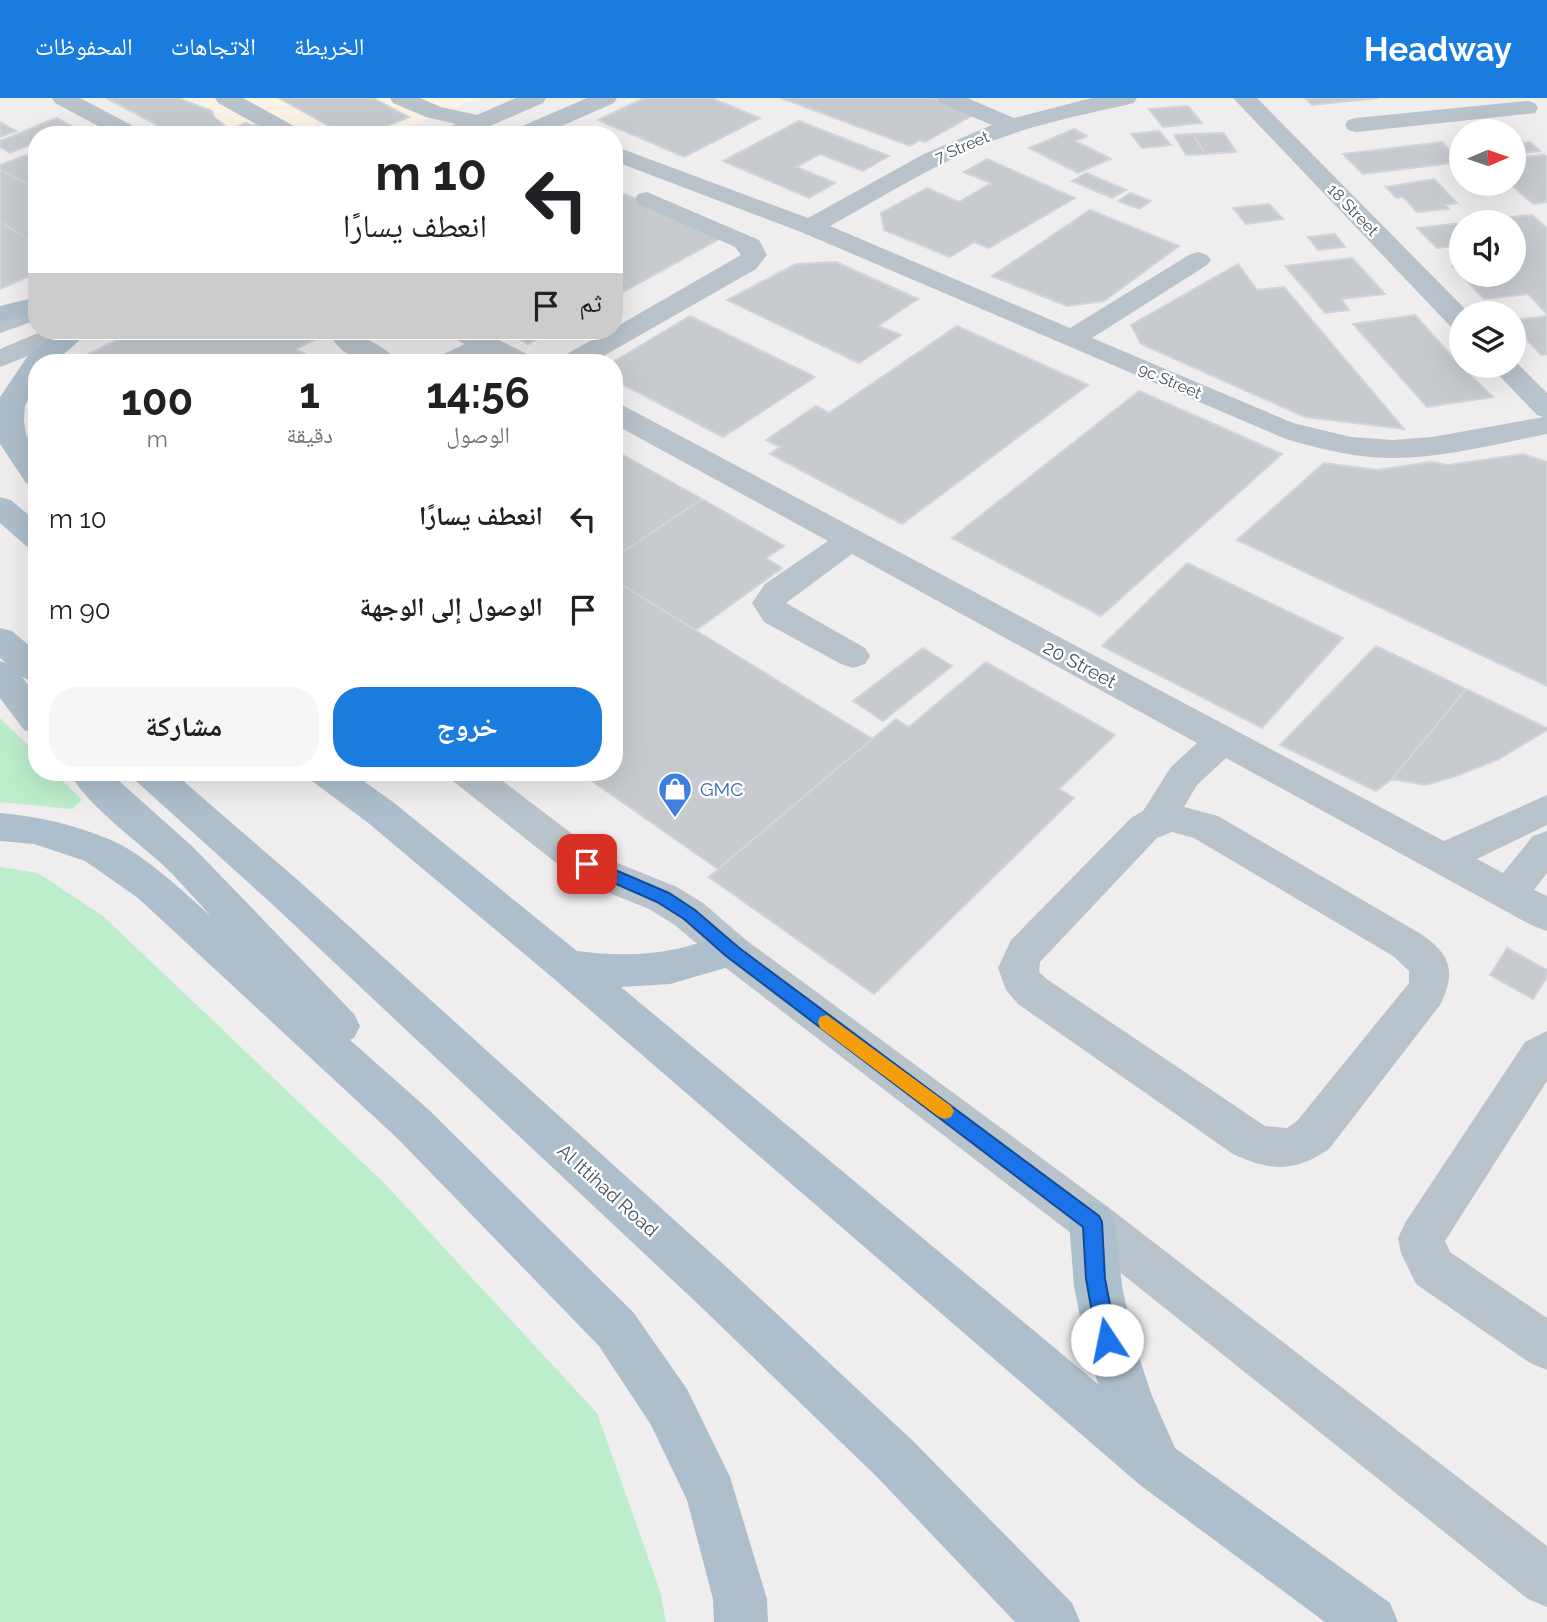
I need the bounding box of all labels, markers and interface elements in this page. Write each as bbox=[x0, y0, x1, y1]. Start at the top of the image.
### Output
text: Headway bbox=[1364, 30, 1512, 69]
text: المحفوظات bbox=[35, 32, 133, 61]
text: الاتجاهات bbox=[171, 32, 256, 61]
text: الخريطة bbox=[294, 32, 365, 61]
north arrow bbox=[1449, 119, 1526, 196]
map controls bbox=[1449, 119, 1526, 378]
street label: 7 Street bbox=[932, 127, 993, 167]
text: 10 m bbox=[375, 144, 487, 201]
icon: left bbox=[511, 154, 602, 245]
street label: 18 Street bbox=[1324, 180, 1383, 240]
text: انعطف يسارًا bbox=[343, 207, 487, 244]
button: sound bbox=[1449, 210, 1526, 287]
icon: arrive bbox=[527, 287, 565, 325]
text: ثم bbox=[579, 288, 602, 318]
button: layers bbox=[1449, 301, 1526, 378]
street label: 9c Street bbox=[1136, 359, 1205, 403]
text: 1 bbox=[299, 369, 320, 418]
text: 14:56 bbox=[426, 369, 530, 418]
text: 100 bbox=[121, 376, 193, 425]
text: دقيقة bbox=[286, 421, 333, 448]
text: الوصول bbox=[446, 421, 510, 448]
text: m bbox=[147, 425, 168, 452]
icon: left bbox=[564, 500, 602, 538]
text: انعطف يسارًا bbox=[419, 501, 543, 531]
text: 10 m bbox=[49, 504, 107, 534]
icon: arrive bbox=[564, 591, 602, 629]
text: الوصول إلى الوجهة bbox=[360, 592, 543, 622]
text: 90 m bbox=[49, 595, 111, 625]
street label: 20 Street bbox=[1040, 636, 1121, 693]
button: مشاركة bbox=[49, 687, 319, 767]
button: خروج bbox=[333, 687, 602, 767]
shop icon: GMC bbox=[656, 770, 694, 819]
place label: GMC bbox=[700, 778, 743, 800]
pin bbox=[557, 834, 617, 894]
icon: arrive bbox=[568, 845, 606, 883]
street label: Al Ittihad Road bbox=[553, 1139, 663, 1241]
position arrow bbox=[1070, 1303, 1144, 1377]

